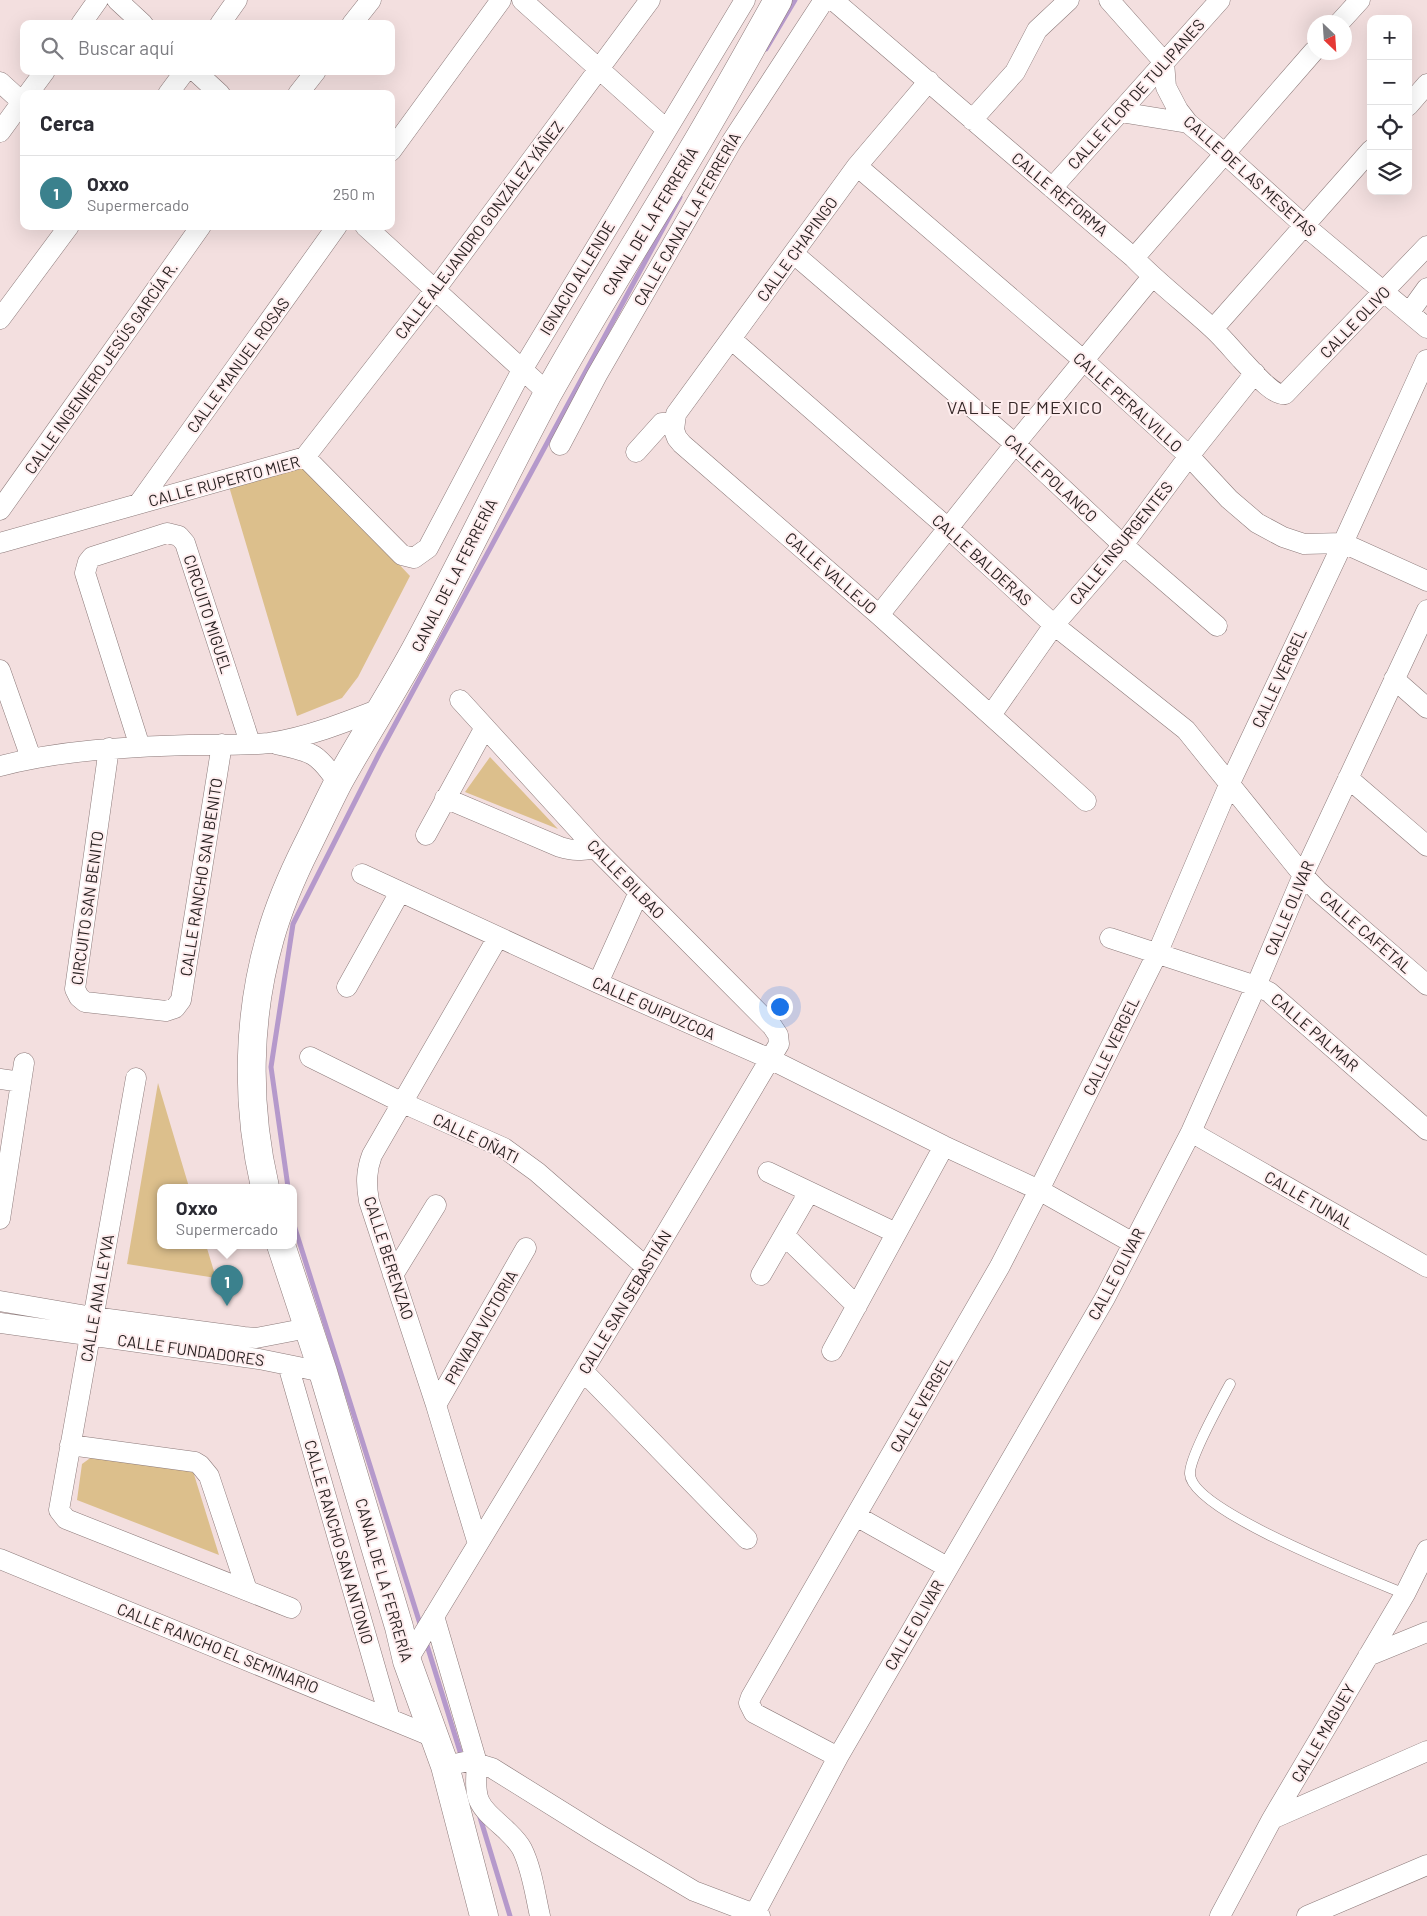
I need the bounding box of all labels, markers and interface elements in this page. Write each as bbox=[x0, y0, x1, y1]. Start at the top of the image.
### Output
street label: CALLE FLOR DE TULIPANES bbox=[1063, 15, 1208, 173]
north arrow bbox=[1307, 15, 1352, 60]
map controls bbox=[1367, 15, 1412, 195]
button: + bbox=[1367, 15, 1412, 60]
search box bbox=[20, 20, 395, 75]
icon: search bbox=[38, 34, 66, 62]
text: Buscar aquí bbox=[78, 36, 174, 59]
button: − bbox=[1367, 60, 1412, 105]
button: locate bbox=[1367, 105, 1412, 150]
text: Cerca bbox=[40, 110, 94, 135]
street label: CALLE DE LAS MESETAS bbox=[1180, 111, 1320, 240]
street label: CALLE ALEJANDRO GONZÁLEZ YÁÑEZ bbox=[391, 117, 567, 342]
street label: CALLE CANAL LA FERRERÍA bbox=[629, 128, 744, 309]
street label: CANAL DE LA FERRERÍA bbox=[598, 143, 701, 298]
street label: CALLE REFORMA bbox=[1008, 148, 1113, 240]
button: layers bbox=[1367, 150, 1412, 195]
text: Oxxo bbox=[87, 172, 129, 195]
text: 1 bbox=[53, 184, 59, 203]
text: 250 m bbox=[333, 184, 375, 203]
street label: CALLE CHAPINGO bbox=[752, 193, 841, 305]
text: Supermercado bbox=[87, 195, 189, 214]
street label: IGNACIO ALLENDE bbox=[535, 218, 618, 338]
street label: CALLE INGENIERO JESÚS GARCÍA R. bbox=[20, 258, 181, 477]
street label: CALLE OLIVO bbox=[1316, 282, 1394, 362]
street label: CALLE MANUEL ROSAS bbox=[182, 293, 293, 436]
street label: CALLE PERALVILLO bbox=[1070, 348, 1187, 456]
district label: VALLE DE MEXICO bbox=[947, 396, 1103, 418]
street label: CALLE POLANCO bbox=[1001, 430, 1102, 525]
street label: CALLE RUPERTO MIER bbox=[146, 451, 302, 510]
street label: CALLE INSURGENTES bbox=[1065, 477, 1176, 608]
street label: CANAL DE LA FERRERÍA bbox=[407, 495, 501, 655]
street label: CALLE BALDERAS bbox=[929, 510, 1036, 609]
street label: CALLE VALLEJO bbox=[782, 528, 881, 617]
street label: CIRCUITO MIGUEL bbox=[180, 552, 237, 676]
street label: CALLE VERGEL bbox=[1247, 625, 1310, 731]
street label: CALLE RANCHO SAN BENITO bbox=[175, 776, 226, 978]
street label: CIRCUITO SAN BENITO bbox=[66, 830, 107, 986]
street label: CALLE BILBAO bbox=[584, 835, 669, 922]
street label: CALLE OLIVAR bbox=[1260, 857, 1317, 958]
street label: CALLE CAFETAL bbox=[1316, 887, 1416, 977]
street label: CALLE GUIPUZCOA bbox=[590, 972, 719, 1043]
street label: CALLE PALMAR bbox=[1268, 989, 1363, 1075]
street label: CALLE VERGEL bbox=[1078, 993, 1143, 1098]
your location bbox=[767, 994, 793, 1020]
street label: CALLE OÑATI bbox=[430, 1109, 522, 1167]
street label: CALLE TUNAL bbox=[1261, 1166, 1357, 1233]
popup bbox=[157, 1184, 297, 1249]
street label: CALLE BERENZAO bbox=[361, 1194, 418, 1322]
text: Oxxo bbox=[176, 1196, 218, 1219]
text: Supermercado bbox=[176, 1219, 278, 1238]
street label: CALLE OLIVAR bbox=[1083, 1224, 1148, 1323]
street label: CALLE SAN SEBASTIÁN bbox=[574, 1226, 675, 1377]
street label: CALLE ANA LEYVA bbox=[76, 1232, 117, 1363]
pin: 1 bbox=[211, 1265, 243, 1306]
street label: PRIVADA VICTORIA bbox=[440, 1266, 521, 1387]
street label: CALLE FUNDADORES bbox=[116, 1330, 266, 1369]
street label: CALLE VERGEL bbox=[885, 1352, 956, 1455]
street label: CALLE RANCHO SAN ANTONIO bbox=[301, 1438, 378, 1646]
street label: CANAL DE LA FERRERÍA bbox=[352, 1496, 417, 1664]
street label: CALLE OLIVAR bbox=[880, 1576, 947, 1673]
street label: CALLE RANCHO EL SEMINARIO bbox=[115, 1598, 322, 1697]
street label: CALLE MAGUEY bbox=[1287, 1680, 1358, 1785]

